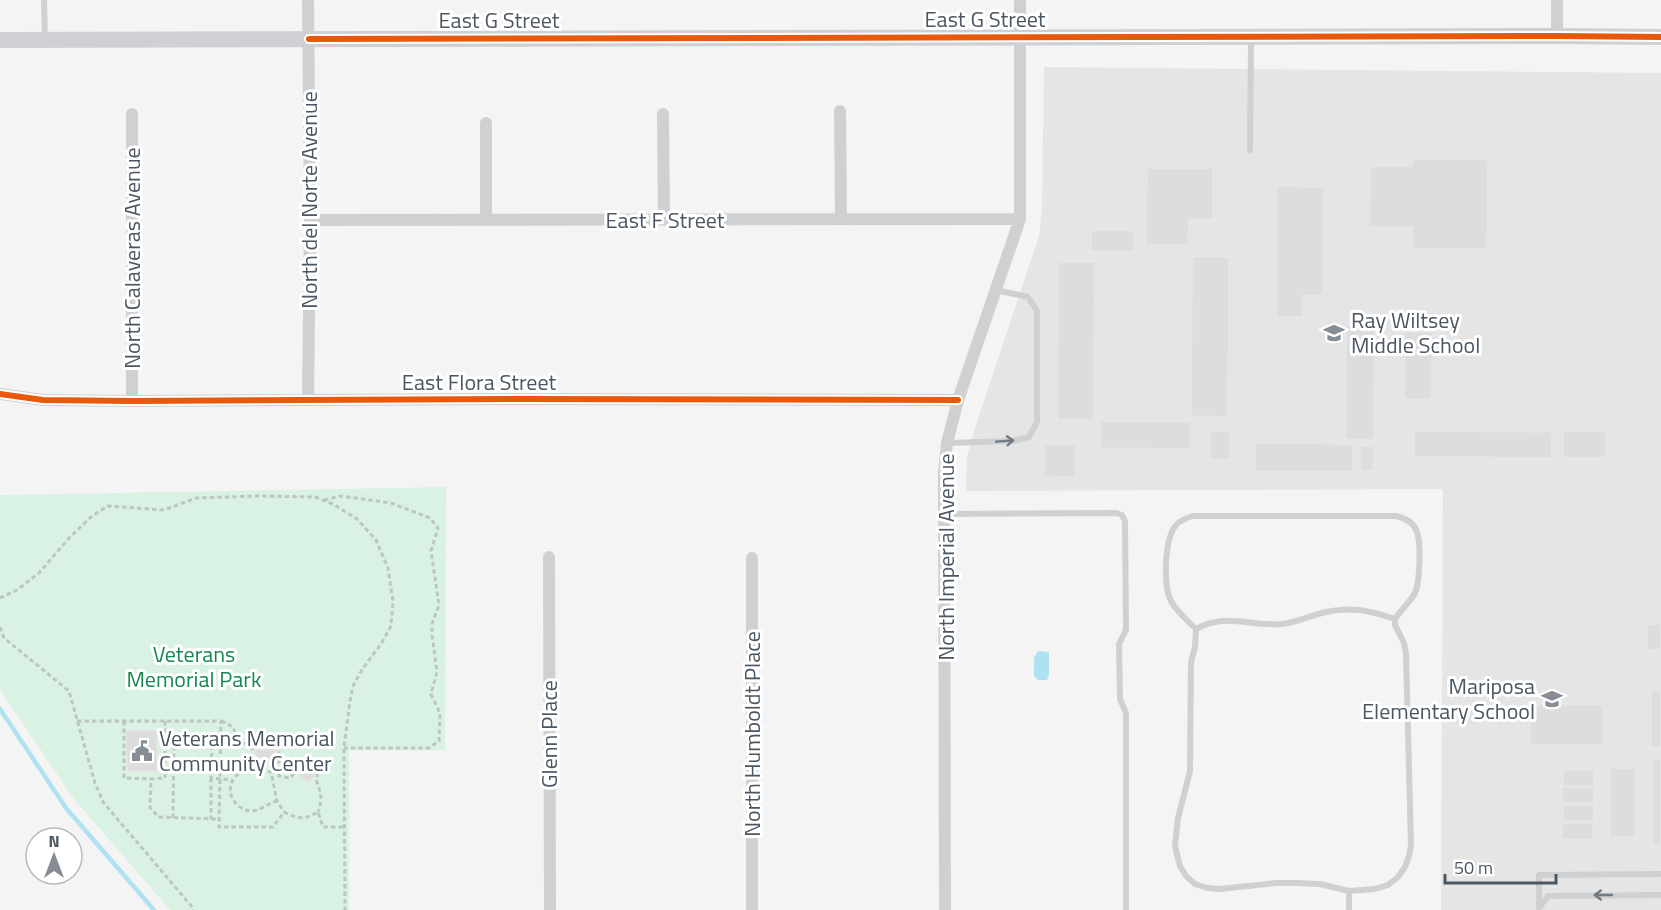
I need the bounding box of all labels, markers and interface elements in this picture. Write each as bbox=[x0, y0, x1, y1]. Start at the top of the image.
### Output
street label: East G Street bbox=[924, 2, 1046, 36]
street label: East G Street bbox=[438, 3, 560, 37]
street label: North del Norte Avenue bbox=[292, 91, 326, 309]
street label: North Calaveras Avenue bbox=[115, 147, 149, 369]
street label: East F Street bbox=[605, 203, 725, 237]
place label: Ray Wiltsey Middle School bbox=[1351, 303, 1480, 362]
school or university icon: Ray Wiltsey Middle School bbox=[1322, 321, 1346, 345]
street label: East Flora Street bbox=[402, 365, 556, 399]
one-way arrow bbox=[995, 435, 1015, 446]
street label: North Imperial Avenue bbox=[929, 453, 963, 661]
street label: North Humboldt Place bbox=[735, 631, 769, 837]
park label: Veterans Memorial Park bbox=[127, 637, 262, 696]
place label: Mariposa Elementary School bbox=[1362, 669, 1535, 728]
street label: Glenn Place bbox=[532, 680, 566, 788]
school or university icon: Mariposa Elementary School bbox=[1540, 687, 1564, 711]
place label: Veterans Memorial Community Center bbox=[159, 721, 335, 780]
public building icon: Veterans Memorial Community Center bbox=[130, 739, 154, 763]
north arrow bbox=[24, 826, 84, 886]
text: N bbox=[48, 829, 60, 853]
scale bar bbox=[1445, 847, 1556, 885]
text: 50 m bbox=[1454, 854, 1493, 881]
one-way arrow bbox=[1593, 889, 1613, 901]

